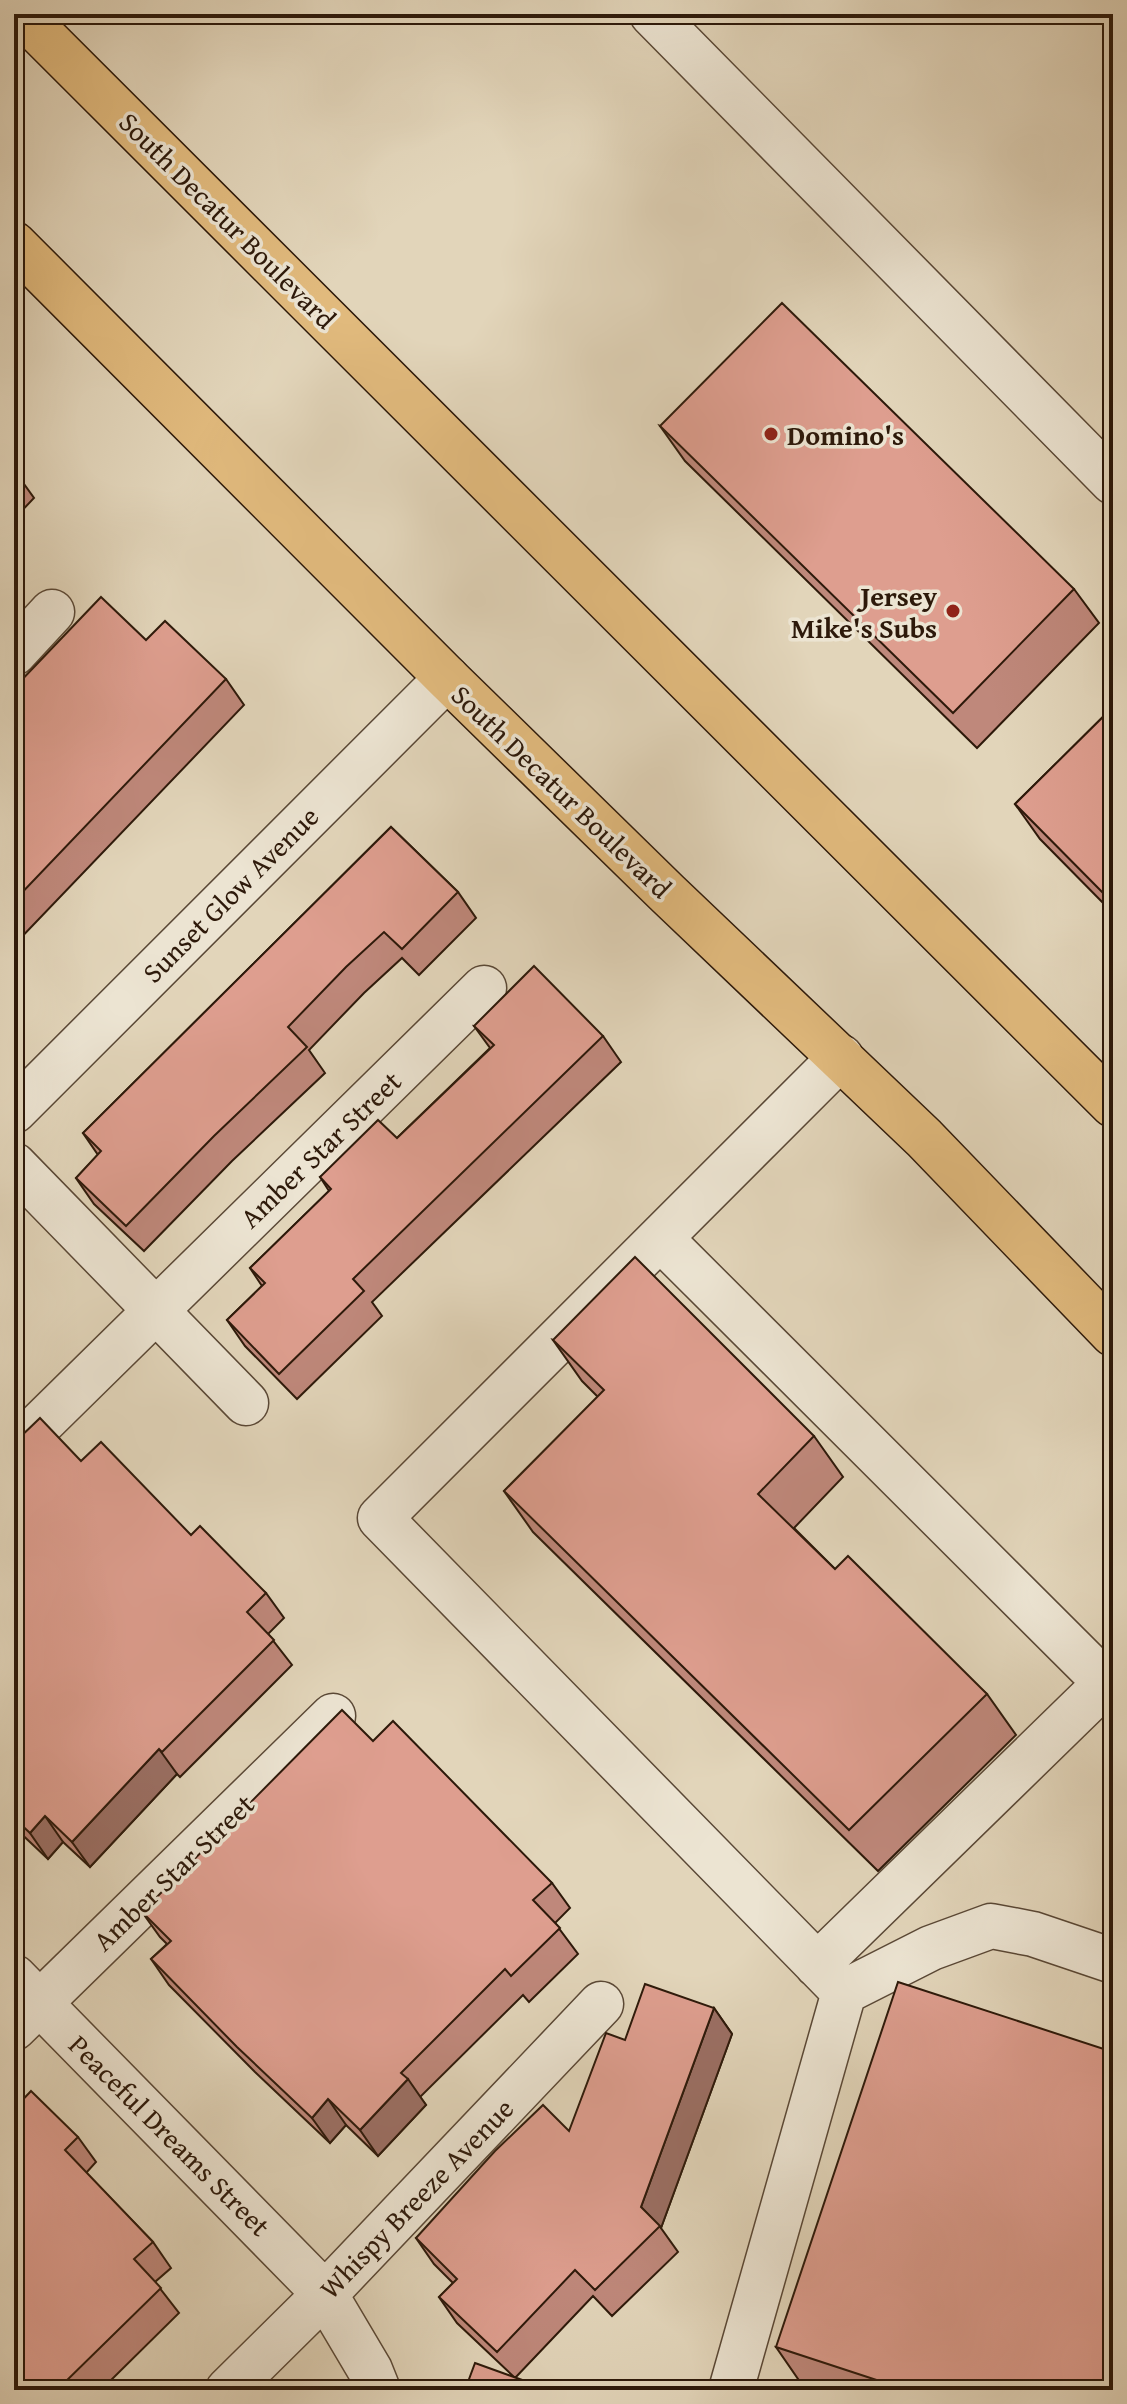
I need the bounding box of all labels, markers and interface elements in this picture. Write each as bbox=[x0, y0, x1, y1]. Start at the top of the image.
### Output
street label: South Decatur Boulevard bbox=[110, 102, 346, 338]
place label: Domino's bbox=[787, 414, 904, 455]
marker: Domino's bbox=[762, 425, 780, 443]
place label: Jersey Mike's Subs bbox=[791, 575, 938, 648]
marker: Jersey Mike's Subs bbox=[944, 602, 962, 620]
street label: South Decatur Boulevard bbox=[443, 675, 681, 907]
street label: Sunset Glow Avenue bbox=[132, 796, 328, 992]
street label: Amber Star Street bbox=[230, 1061, 410, 1237]
street label: Amber Star Street bbox=[83, 1784, 263, 1960]
street label: Peaceful Dreams Street bbox=[60, 2025, 280, 2245]
street label: Whispy Breeze Avenue bbox=[309, 2089, 523, 2307]

